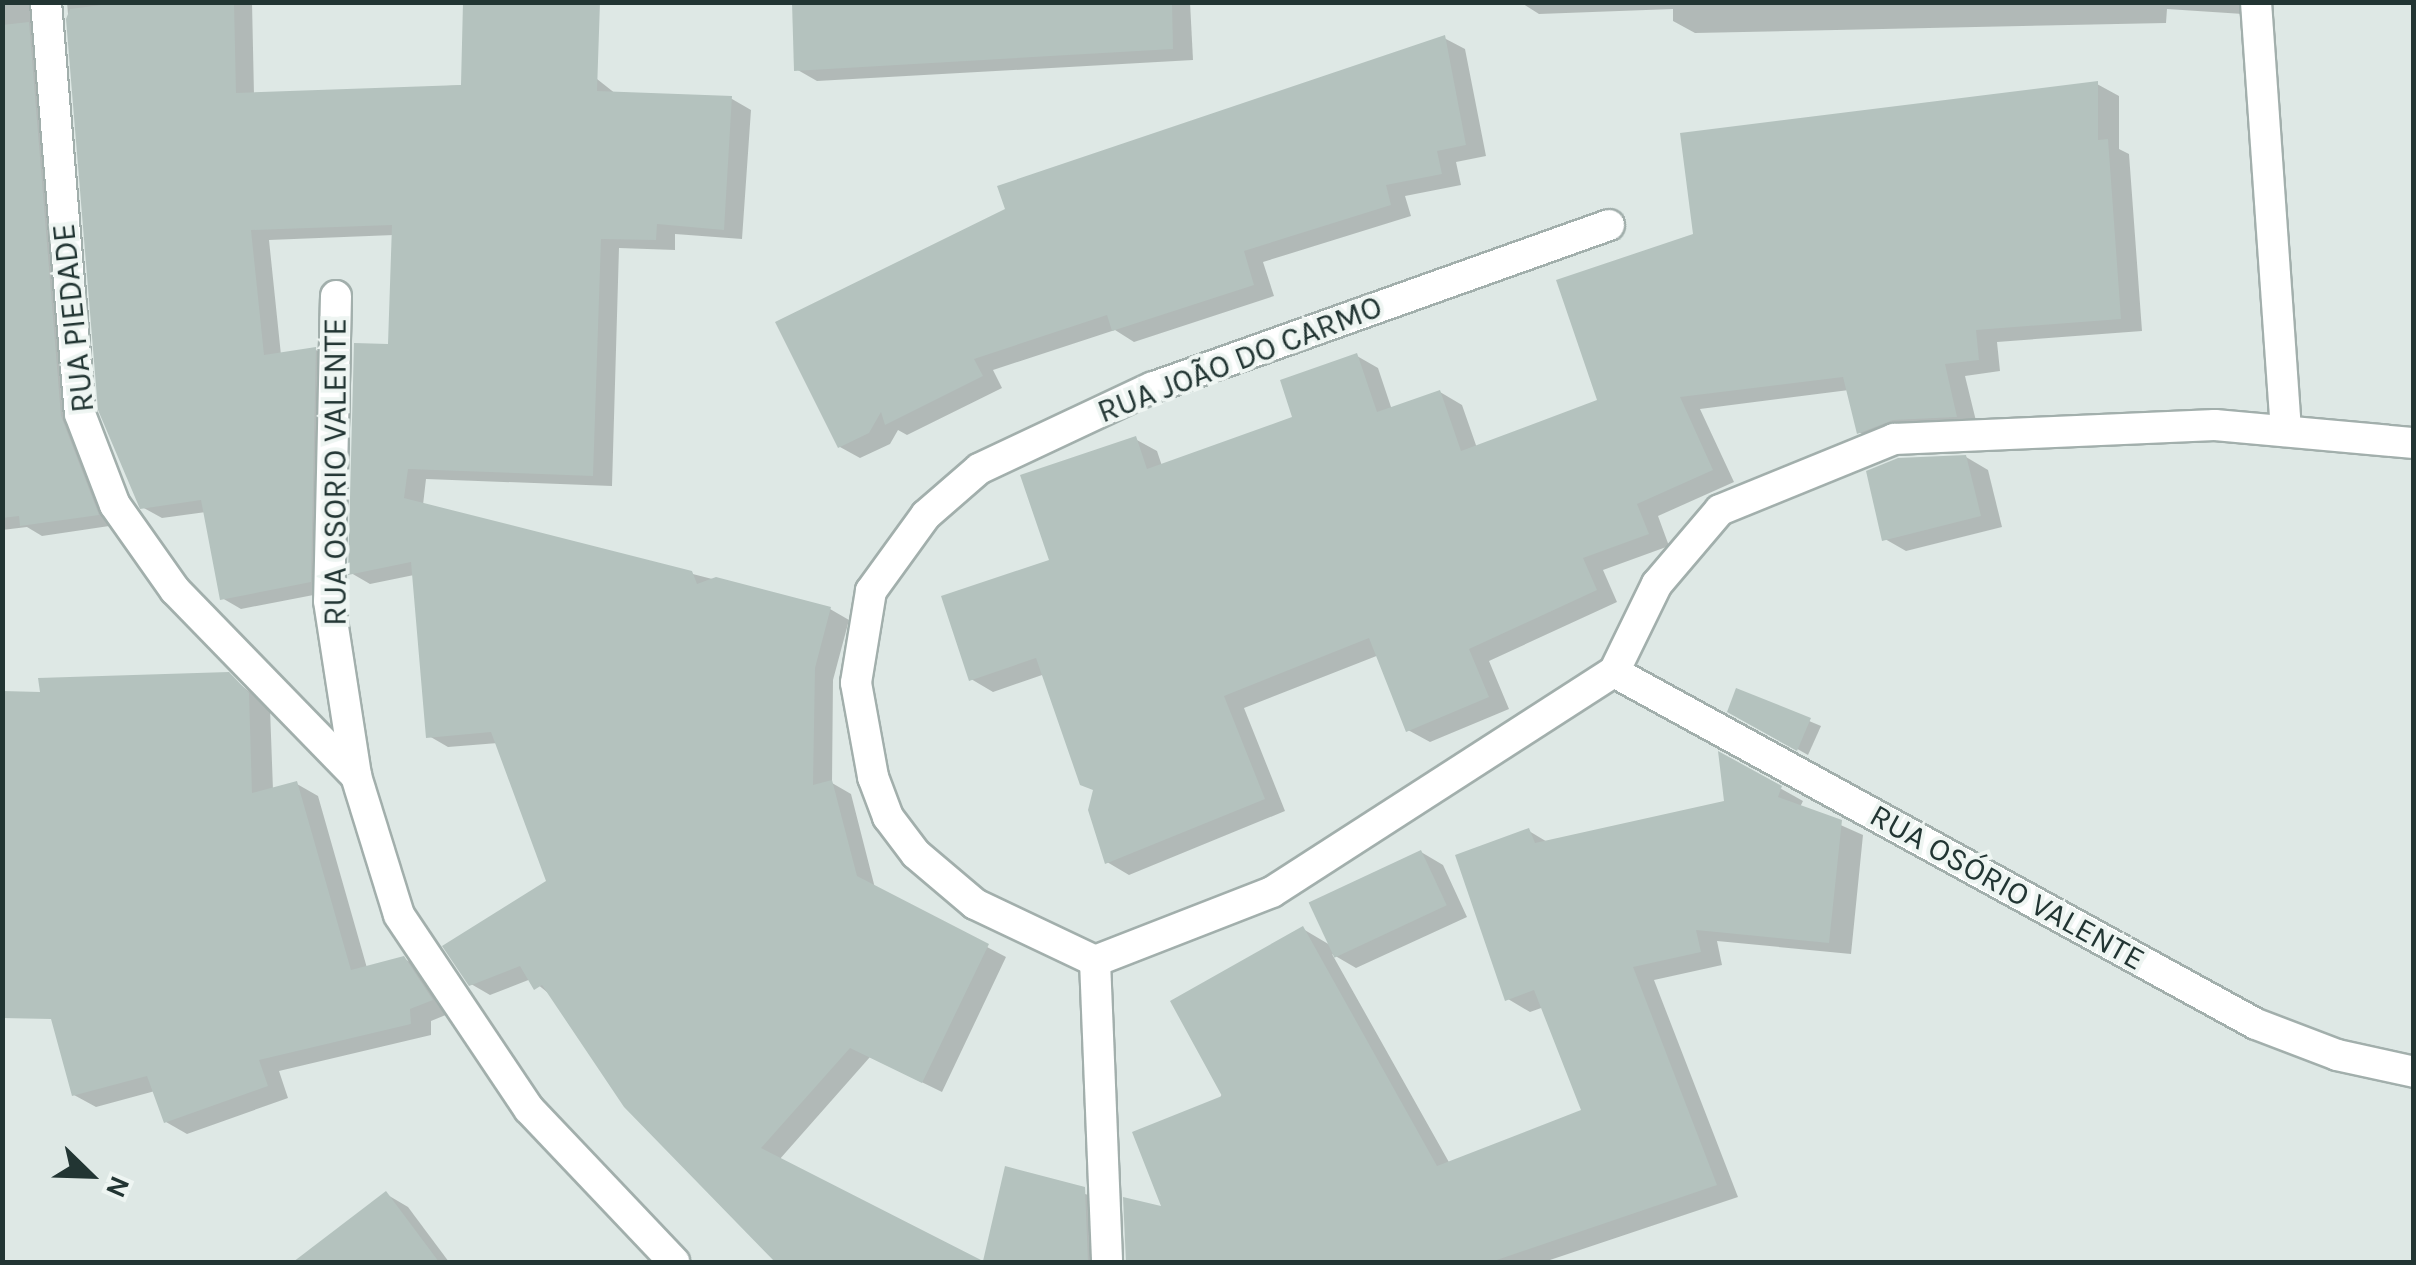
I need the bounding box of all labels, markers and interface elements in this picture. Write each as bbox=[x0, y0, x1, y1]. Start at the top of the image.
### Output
street label: RUA PIEDADE bbox=[45, 222, 103, 414]
street label: RUA JOÃO DO CARMO bbox=[1092, 288, 1388, 432]
street label: RUA OSORIO VALENTE bbox=[317, 318, 355, 626]
street label: RUA OSÓRIO VALENTE bbox=[1863, 797, 2151, 979]
north arrow bbox=[40, 1125, 140, 1225]
text: N bbox=[99, 1171, 137, 1203]

